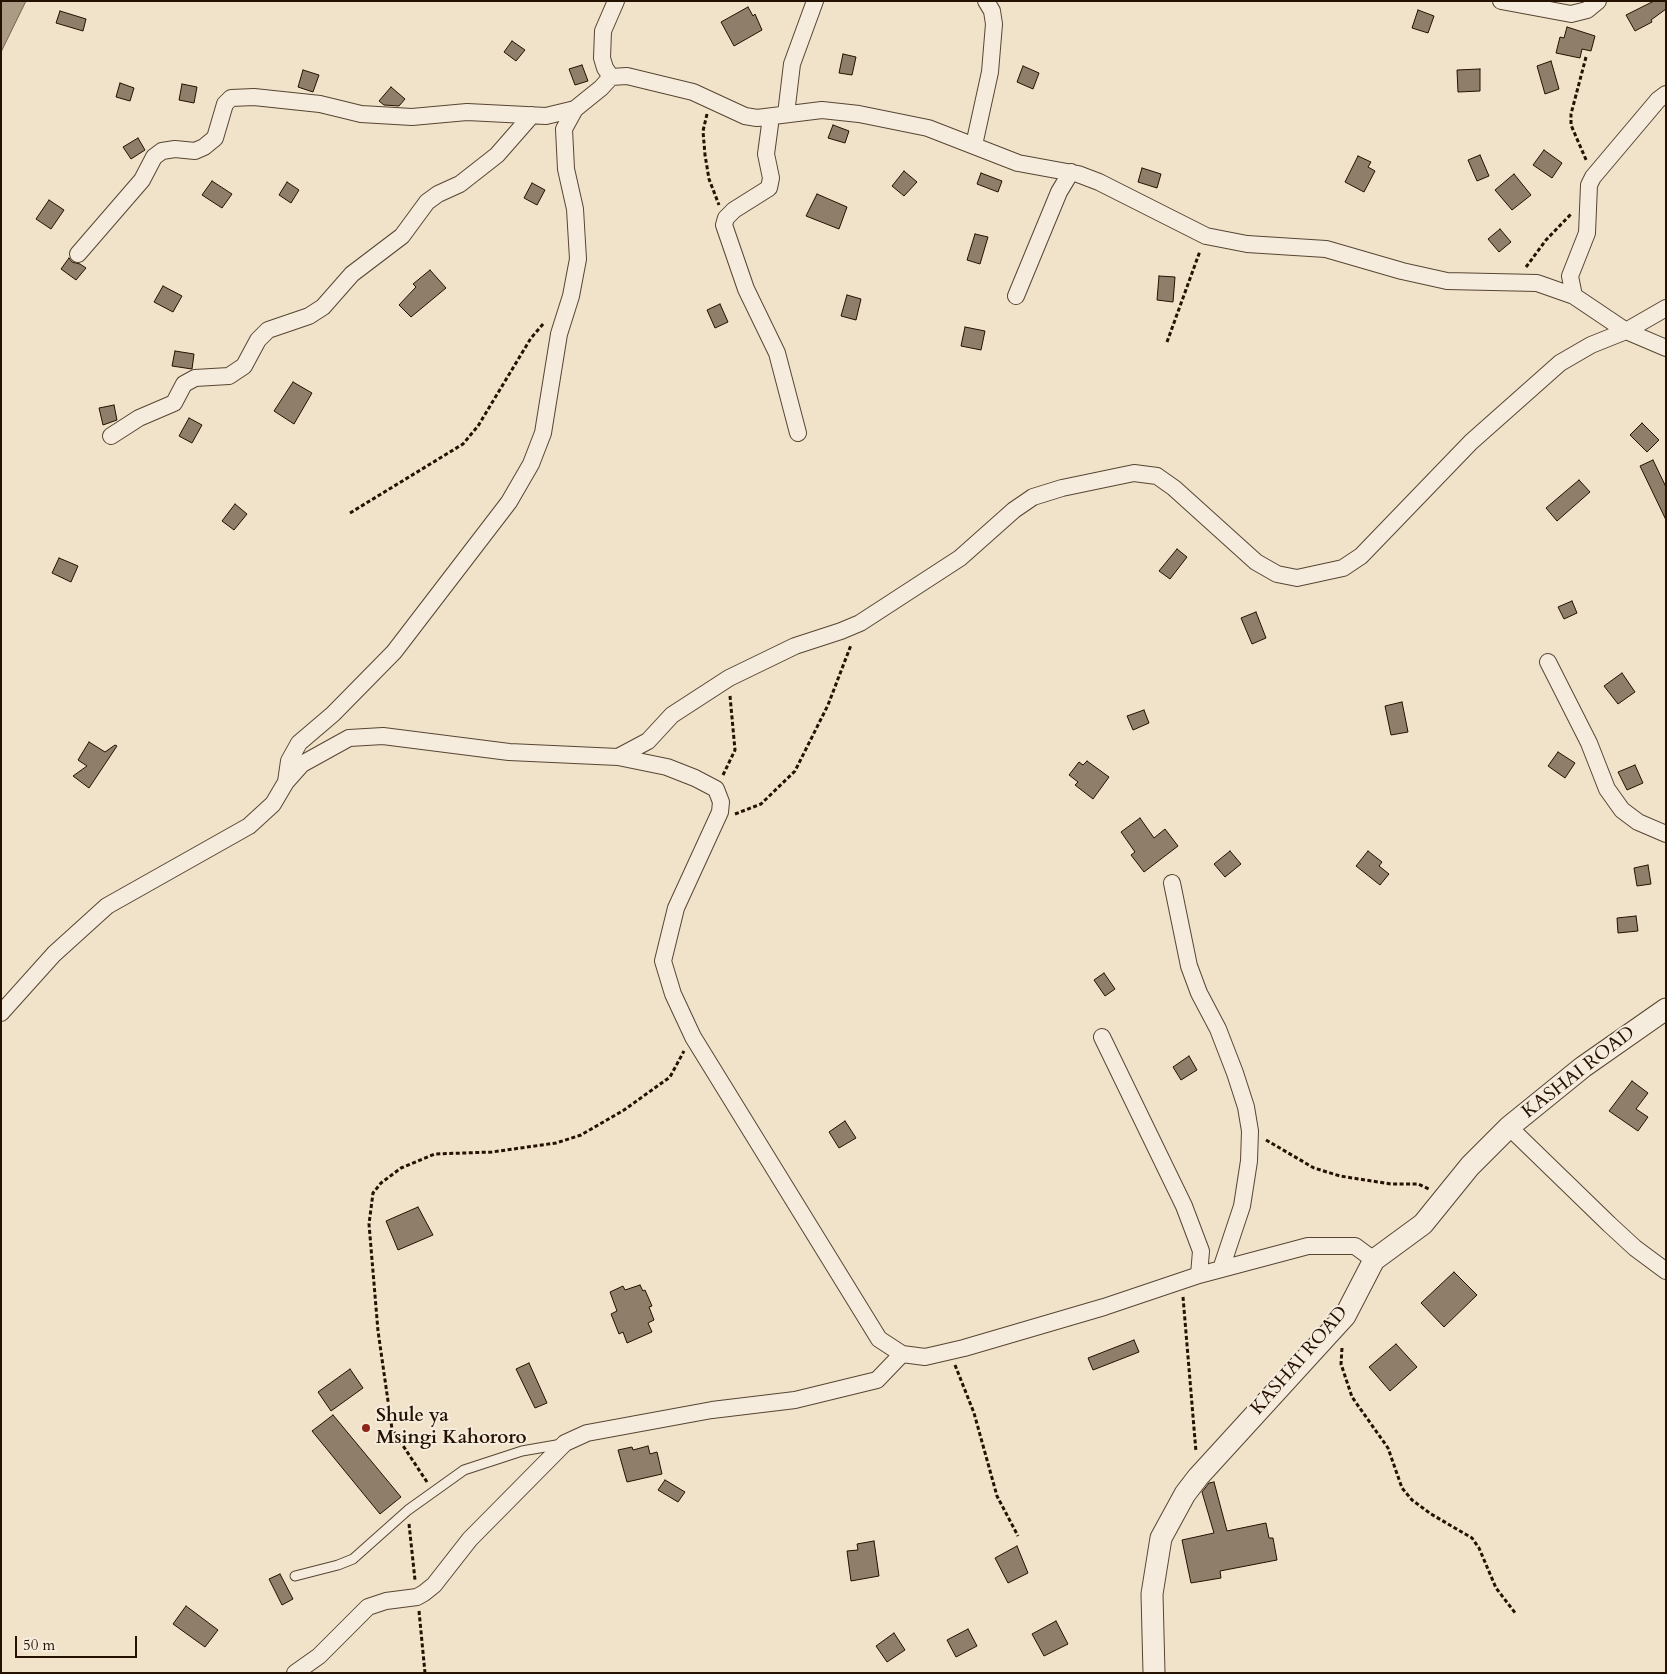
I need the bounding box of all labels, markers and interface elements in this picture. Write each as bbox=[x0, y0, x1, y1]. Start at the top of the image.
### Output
street label: KASHAI ROAD bbox=[1518, 1022, 1640, 1124]
street label: KASHAI ROAD bbox=[1247, 1302, 1353, 1420]
place label: Shule ya Msingi Kahororo bbox=[376, 1406, 527, 1450]
marker: Shule ya Msingi Kahororo bbox=[360, 1422, 372, 1434]
scale bar bbox=[18, 1626, 140, 1658]
text: 50 m bbox=[23, 1635, 55, 1655]

